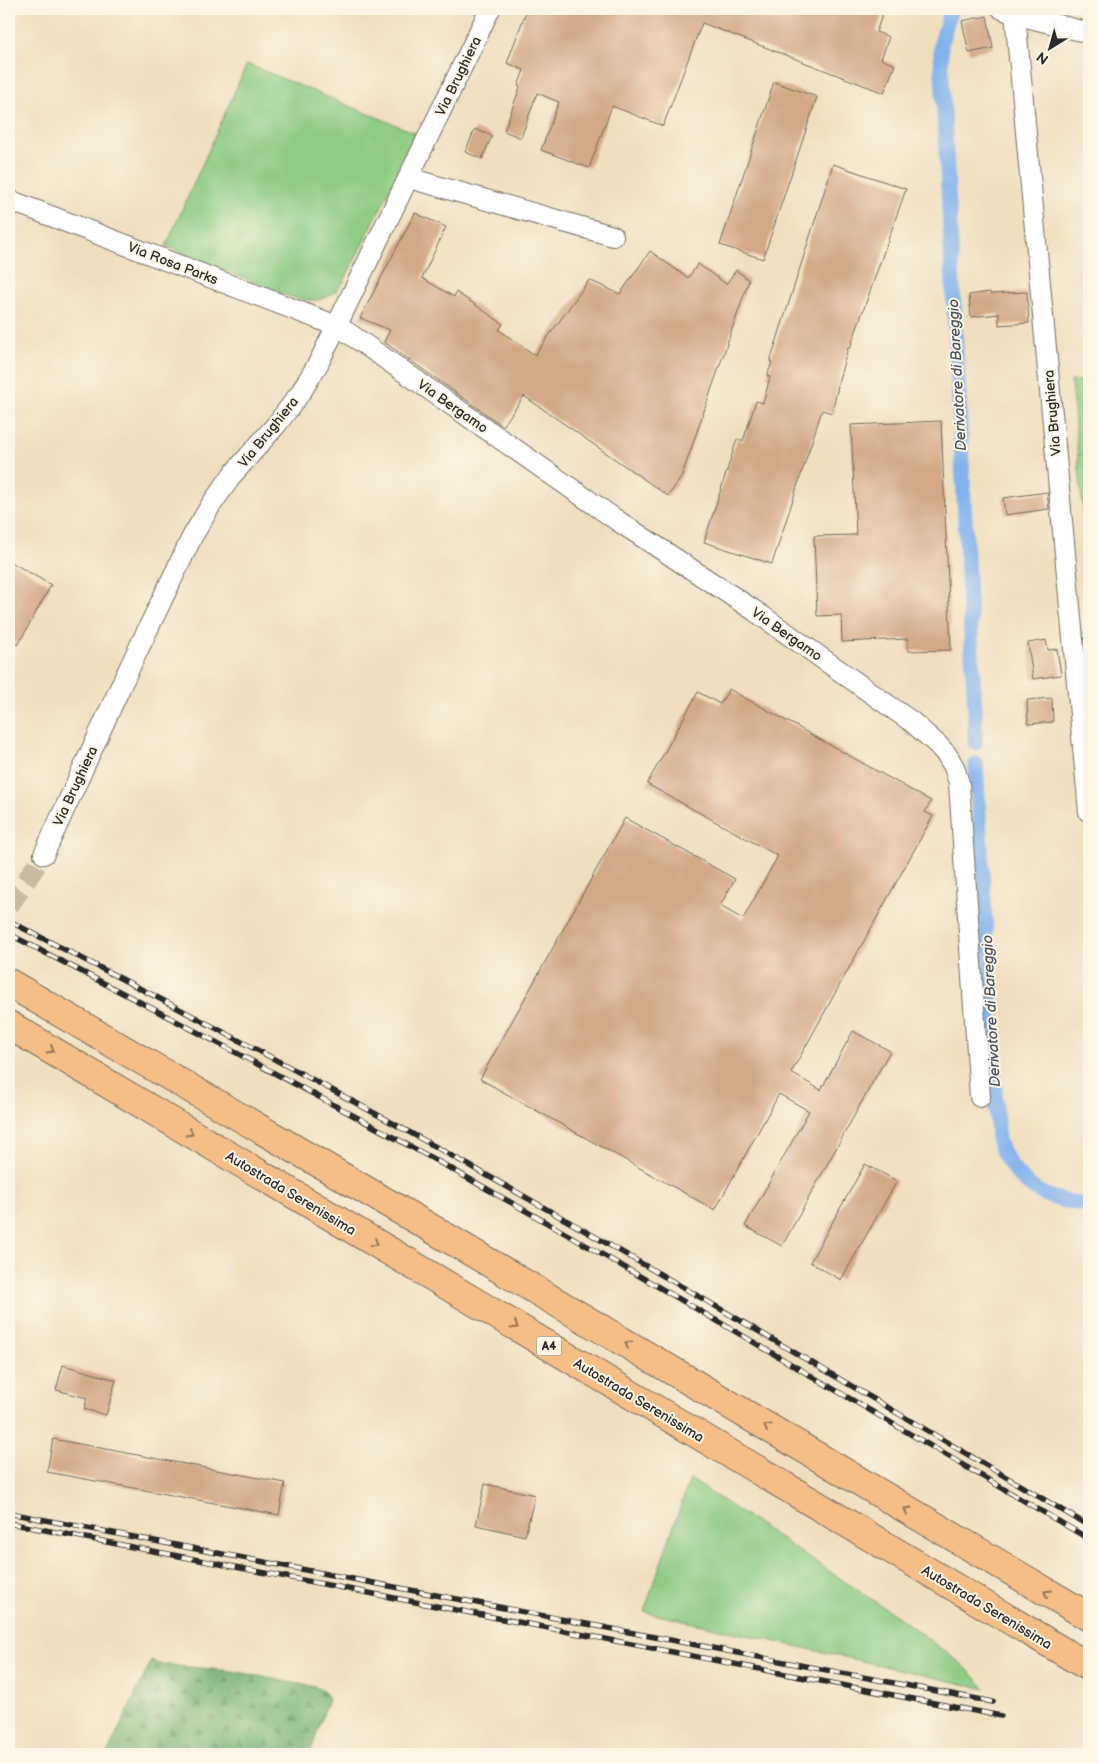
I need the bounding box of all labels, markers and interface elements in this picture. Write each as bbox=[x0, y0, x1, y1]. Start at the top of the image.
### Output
north arrow bbox=[1026, 22, 1076, 72]
street label: Via Brughiera bbox=[432, 34, 485, 119]
text: N bbox=[1033, 48, 1052, 68]
street label: Via Rosa Parks bbox=[125, 238, 220, 288]
water label: Derivatore di Bareggio bbox=[944, 298, 971, 451]
street label: Via Brughiera bbox=[1040, 369, 1065, 457]
street label: Via Bergamo bbox=[414, 376, 491, 437]
street label: Via Brughiera bbox=[235, 393, 302, 471]
street label: Via Bergamo bbox=[748, 604, 825, 665]
street label: Via Brughiera bbox=[50, 744, 101, 829]
water label: Derivatore di Bareggio bbox=[978, 934, 1005, 1087]
one-way arrow bbox=[45, 1043, 54, 1053]
one-way arrow bbox=[185, 1127, 194, 1137]
street label: Autostrada Serenissima bbox=[222, 1148, 359, 1239]
one-way arrow bbox=[370, 1237, 379, 1247]
one-way arrow bbox=[509, 1320, 518, 1330]
road number: A4 bbox=[536, 1336, 562, 1355]
one-way arrow bbox=[624, 1341, 633, 1351]
street label: Autostrada Serenissima bbox=[570, 1355, 707, 1446]
one-way arrow bbox=[764, 1424, 773, 1434]
one-way arrow bbox=[904, 1507, 913, 1517]
street label: Autostrada Serenissima bbox=[918, 1562, 1055, 1653]
one-way arrow bbox=[1044, 1589, 1053, 1599]

